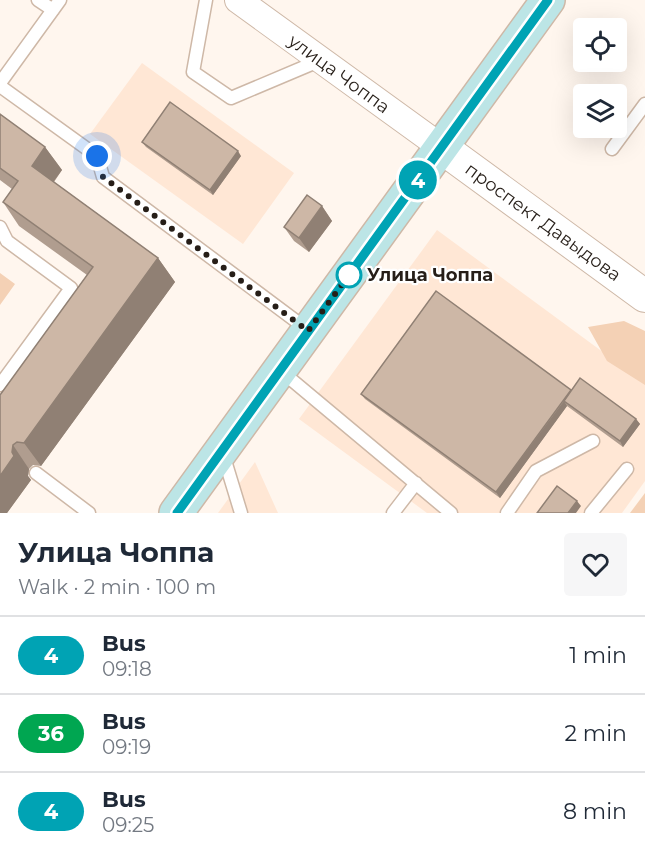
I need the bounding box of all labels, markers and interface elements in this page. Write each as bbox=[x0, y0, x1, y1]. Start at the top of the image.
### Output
map controls bbox=[573, 18, 627, 138]
button: locate bbox=[573, 18, 627, 72]
street label: улица Чоппа bbox=[283, 29, 394, 118]
button: layers bbox=[573, 84, 627, 138]
your location bbox=[82, 141, 112, 171]
street label: проспект Давыдова bbox=[461, 158, 625, 286]
line badge: 4 bbox=[398, 160, 438, 200]
text: 4 bbox=[411, 168, 425, 193]
marker: Улица Чоппа bbox=[336, 262, 362, 288]
place label: Улица Чоппа bbox=[367, 264, 493, 286]
button: heart bbox=[564, 533, 627, 596]
text: Улица Чоппа bbox=[18, 535, 214, 569]
text: Walk · 2 min · 100 m bbox=[18, 575, 216, 599]
text: Bus bbox=[102, 630, 146, 657]
text: 1 min bbox=[569, 642, 627, 669]
text: 4 bbox=[44, 643, 58, 668]
text: 09:18 bbox=[102, 657, 152, 681]
text: Bus bbox=[102, 708, 146, 735]
text: 2 min bbox=[565, 720, 627, 747]
text: 36 bbox=[38, 721, 64, 746]
text: 09:19 bbox=[102, 735, 151, 759]
text: Bus bbox=[102, 786, 146, 813]
text: 8 min bbox=[563, 798, 627, 825]
text: 4 bbox=[44, 799, 58, 824]
text: 09:25 bbox=[102, 813, 154, 837]

